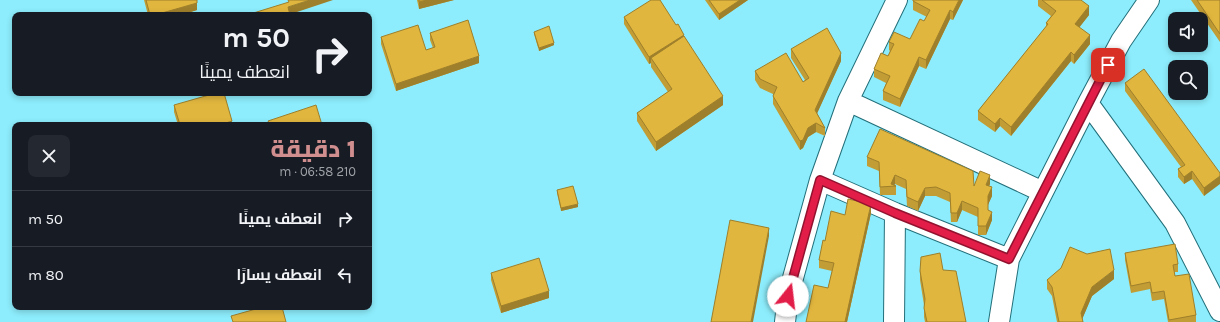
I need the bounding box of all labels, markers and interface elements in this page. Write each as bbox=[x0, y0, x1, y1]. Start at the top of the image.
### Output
map controls bbox=[1168, 12, 1208, 100]
button: sound bbox=[1168, 12, 1208, 52]
text: 50 m bbox=[222, 21, 290, 54]
icon: right bbox=[304, 28, 356, 80]
pin bbox=[1091, 48, 1125, 82]
icon: arrive bbox=[1097, 54, 1119, 76]
button: search bbox=[1168, 60, 1208, 100]
text: انعطف يمينًا bbox=[199, 61, 290, 83]
button: close bbox=[28, 135, 70, 177]
text: 1 دقيقة bbox=[271, 135, 356, 163]
text: 210 m · 06:58 bbox=[279, 164, 356, 179]
icon: right bbox=[334, 208, 356, 230]
text: 50 m bbox=[28, 210, 63, 228]
text: انعطف يمينًا bbox=[238, 210, 322, 228]
icon: left bbox=[334, 264, 356, 286]
text: 80 m bbox=[28, 266, 64, 284]
text: انعطف يسارًا bbox=[236, 266, 322, 284]
position arrow bbox=[767, 275, 809, 317]

